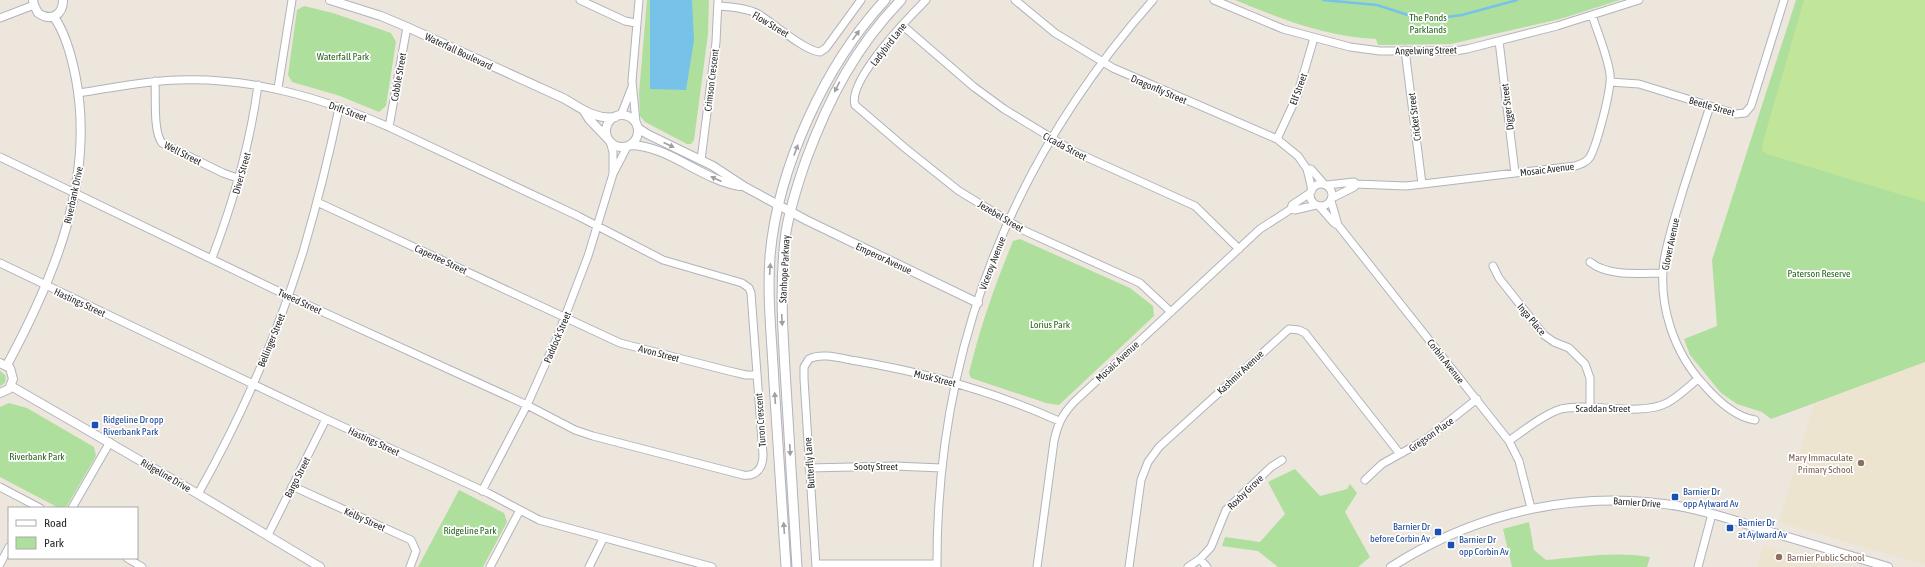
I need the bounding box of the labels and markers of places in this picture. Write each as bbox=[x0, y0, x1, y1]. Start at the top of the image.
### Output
place label: Ridgeline Dr opp Riverbank Park bbox=[103, 414, 164, 437]
marker: Ridgeline Dr opp Riverbank Park bbox=[90, 420, 100, 430]
place label: Mary Immaculate Primary School bbox=[1788, 452, 1853, 475]
marker: Mary Immaculate Primary School bbox=[1856, 458, 1866, 468]
place label: Barnier Dr opp Aylward Av bbox=[1683, 486, 1739, 509]
marker: Barnier Dr opp Aylward Av bbox=[1670, 492, 1680, 502]
place label: Barnier Dr at Aylward Av bbox=[1738, 517, 1787, 540]
place label: Barnier Dr before Corbin Av bbox=[1370, 521, 1431, 544]
marker: Barnier Dr at Aylward Av bbox=[1725, 523, 1735, 533]
marker: Barnier Dr before Corbin Av bbox=[1433, 527, 1443, 537]
place label: Barnier Dr opp Corbin Av bbox=[1459, 534, 1509, 557]
marker: Barnier Dr opp Corbin Av bbox=[1446, 540, 1456, 550]
marker: Barnier Public School bbox=[1774, 552, 1784, 562]
place label: Barnier Public School bbox=[1787, 552, 1865, 563]

